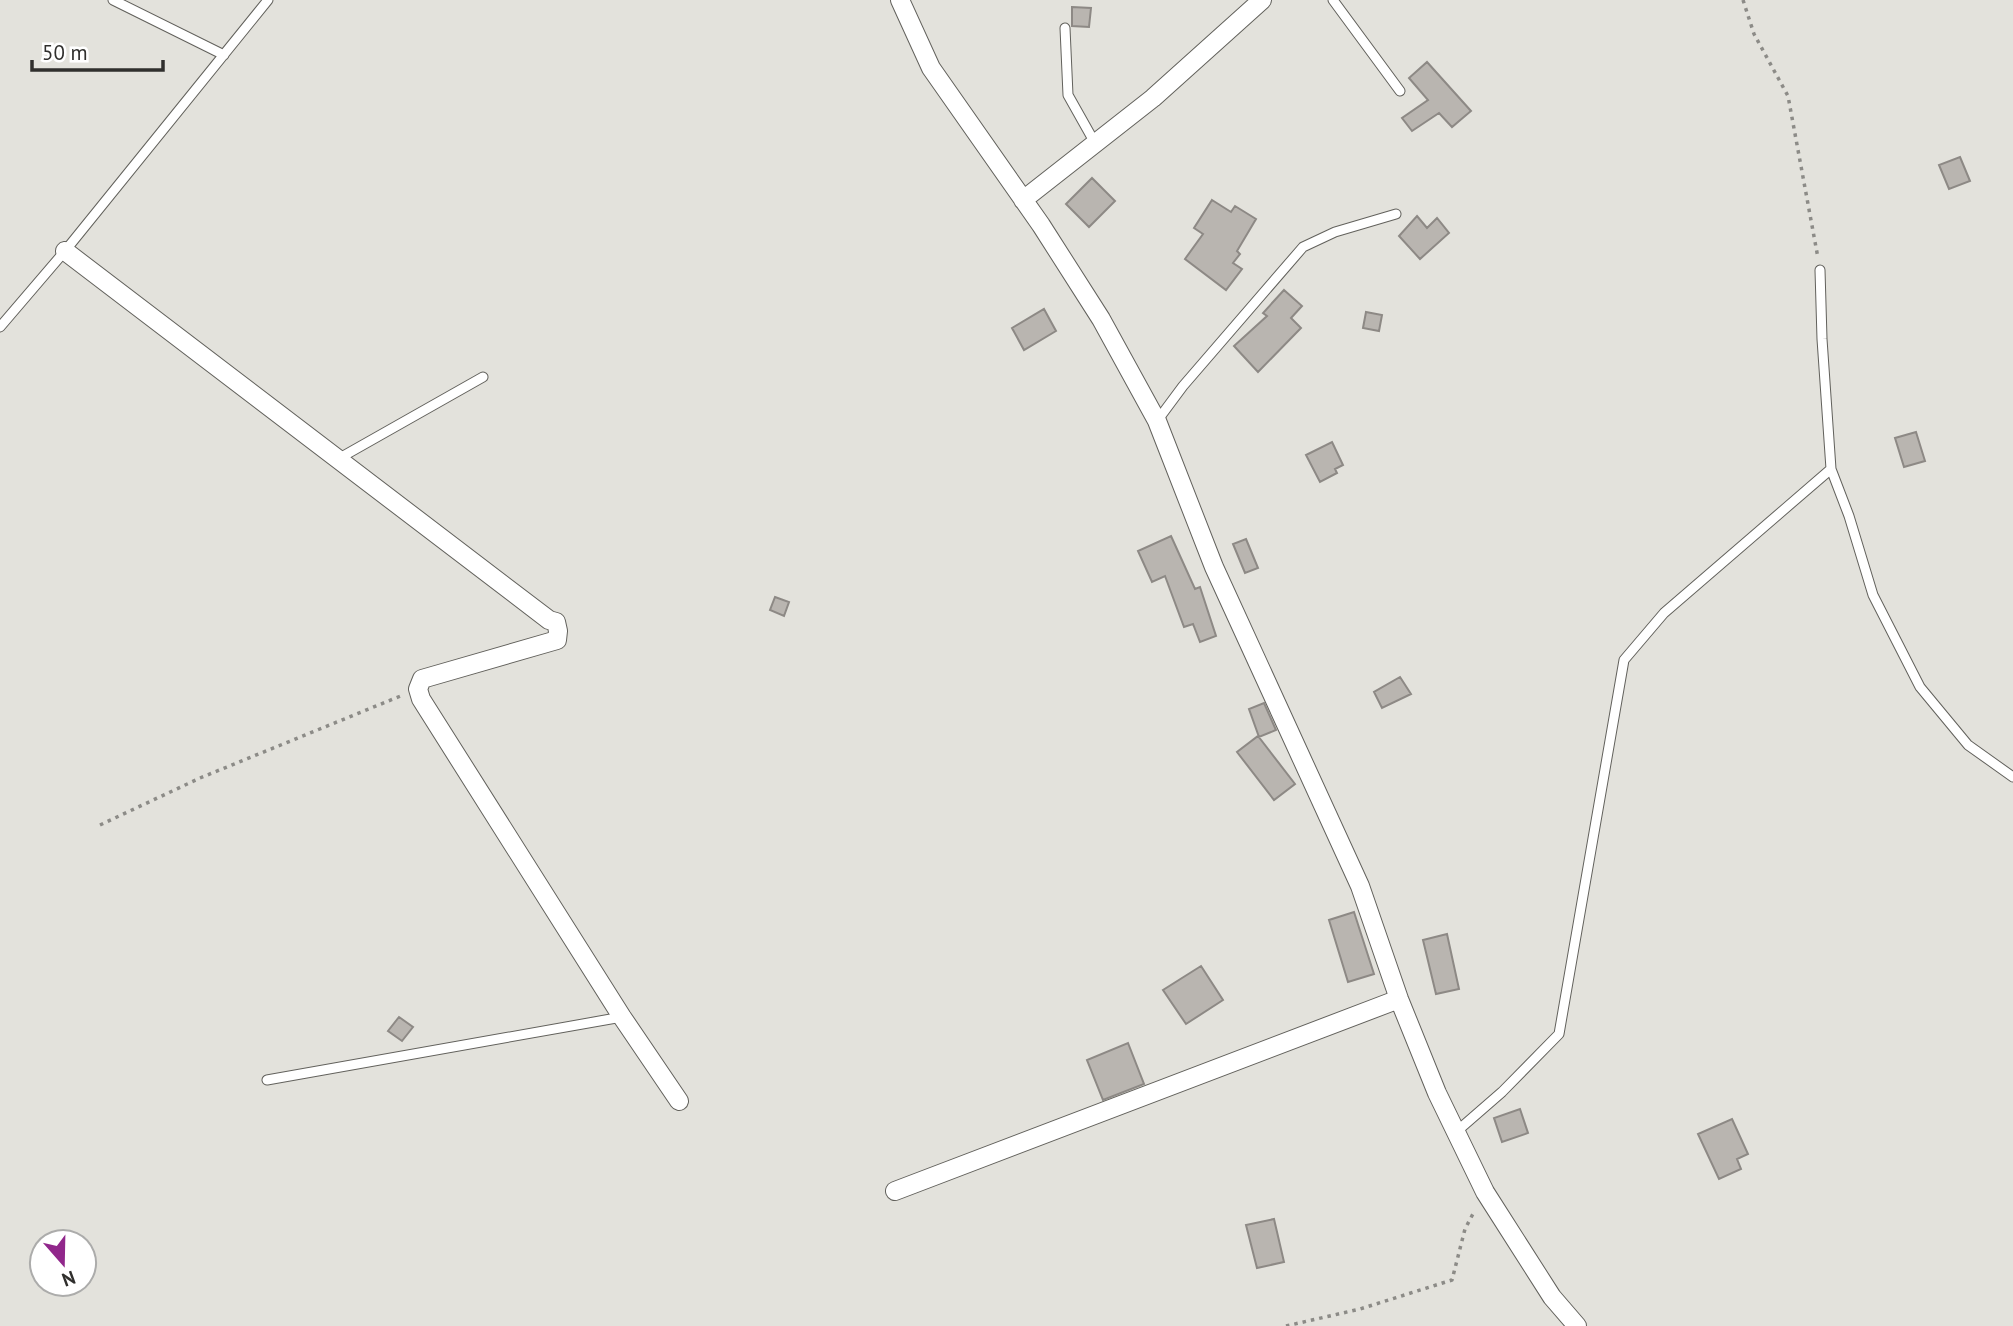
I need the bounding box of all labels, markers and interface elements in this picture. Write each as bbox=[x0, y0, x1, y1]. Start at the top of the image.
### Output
scale bar bbox=[32, 28, 163, 72]
text: 50 m bbox=[42, 39, 88, 66]
north arrow bbox=[28, 1228, 98, 1298]
text: N bbox=[59, 1266, 79, 1292]

